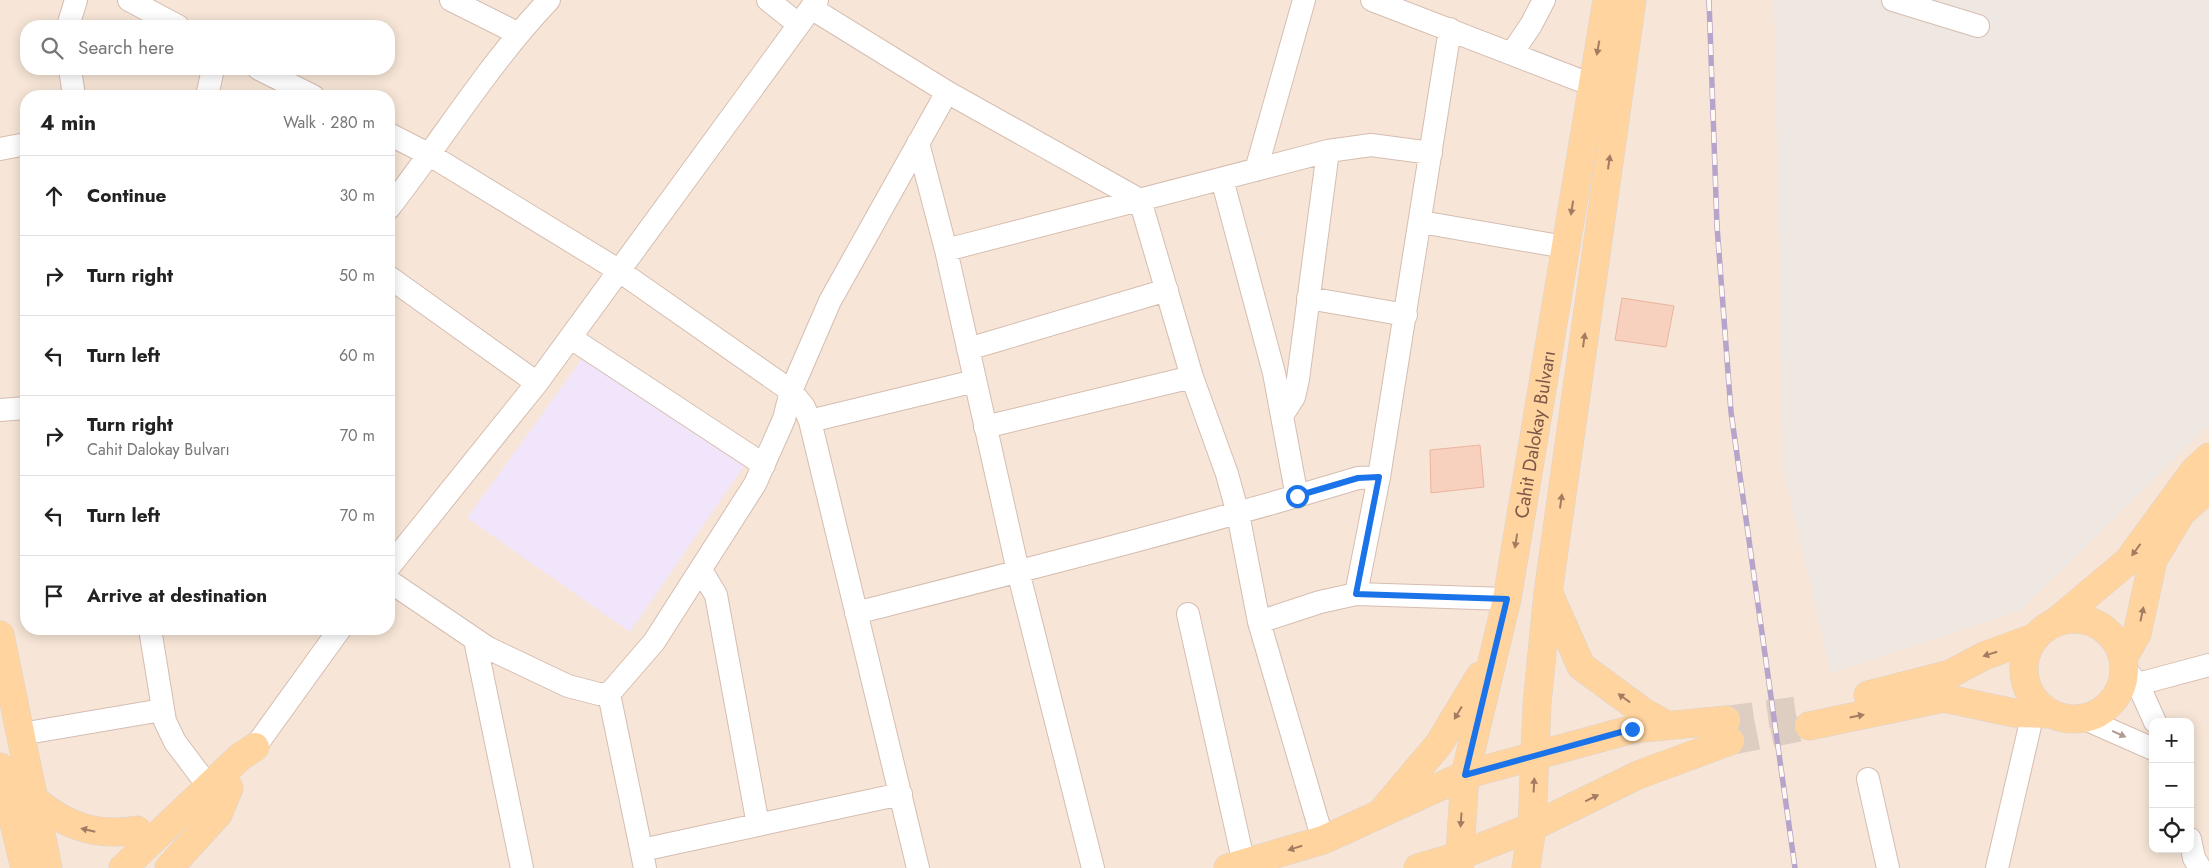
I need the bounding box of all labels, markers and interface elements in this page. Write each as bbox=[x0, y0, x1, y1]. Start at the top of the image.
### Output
search box bbox=[20, 20, 395, 75]
icon: search bbox=[38, 34, 66, 62]
text: Search here bbox=[78, 34, 174, 61]
one-way arrow bbox=[1594, 40, 1602, 56]
text: 4 min bbox=[40, 108, 96, 138]
text: Walk · 280 m bbox=[283, 111, 375, 134]
one-way arrow bbox=[1605, 154, 1613, 170]
icon: ahead bbox=[40, 182, 68, 210]
text: Continue bbox=[87, 182, 166, 209]
text: 30 m bbox=[339, 184, 375, 207]
one-way arrow bbox=[1567, 201, 1575, 217]
icon: right bbox=[40, 262, 68, 290]
text: Turn right bbox=[87, 262, 173, 289]
text: 50 m bbox=[339, 264, 375, 287]
one-way arrow bbox=[1580, 332, 1588, 348]
icon: left bbox=[40, 342, 68, 370]
text: Turn left bbox=[87, 342, 160, 369]
text: 60 m bbox=[339, 344, 375, 367]
street label: Cahit Dalokay Bulvarı bbox=[1507, 349, 1562, 520]
text: Turn right bbox=[87, 411, 173, 438]
icon: right bbox=[40, 422, 68, 450]
text: 70 m bbox=[340, 424, 375, 447]
text: Cahit Dalokay Bulvarı bbox=[87, 438, 230, 461]
route start bbox=[1286, 485, 1309, 508]
one-way arrow bbox=[1557, 493, 1565, 509]
icon: left bbox=[40, 502, 68, 530]
text: Turn left bbox=[87, 502, 160, 529]
text: 70 m bbox=[340, 504, 375, 527]
one-way arrow bbox=[1512, 534, 1520, 550]
one-way arrow bbox=[2131, 543, 2141, 557]
icon: arrive bbox=[40, 582, 68, 610]
text: Arrive at destination bbox=[87, 582, 267, 609]
one-way arrow bbox=[2138, 606, 2146, 621]
one-way arrow bbox=[1983, 651, 1998, 658]
one-way arrow bbox=[1617, 693, 1631, 703]
one-way arrow bbox=[1453, 706, 1462, 719]
one-way arrow bbox=[1850, 712, 1865, 720]
route end bbox=[1621, 718, 1644, 741]
map controls bbox=[2149, 718, 2194, 853]
button: + bbox=[2149, 718, 2194, 763]
one-way arrow bbox=[2112, 730, 2126, 738]
button: − bbox=[2149, 763, 2194, 808]
one-way arrow bbox=[1531, 777, 1539, 793]
one-way arrow bbox=[1585, 793, 1599, 801]
button: locate bbox=[2149, 808, 2194, 853]
one-way arrow bbox=[1457, 813, 1465, 829]
one-way arrow bbox=[81, 826, 96, 834]
one-way arrow bbox=[1287, 845, 1302, 853]

